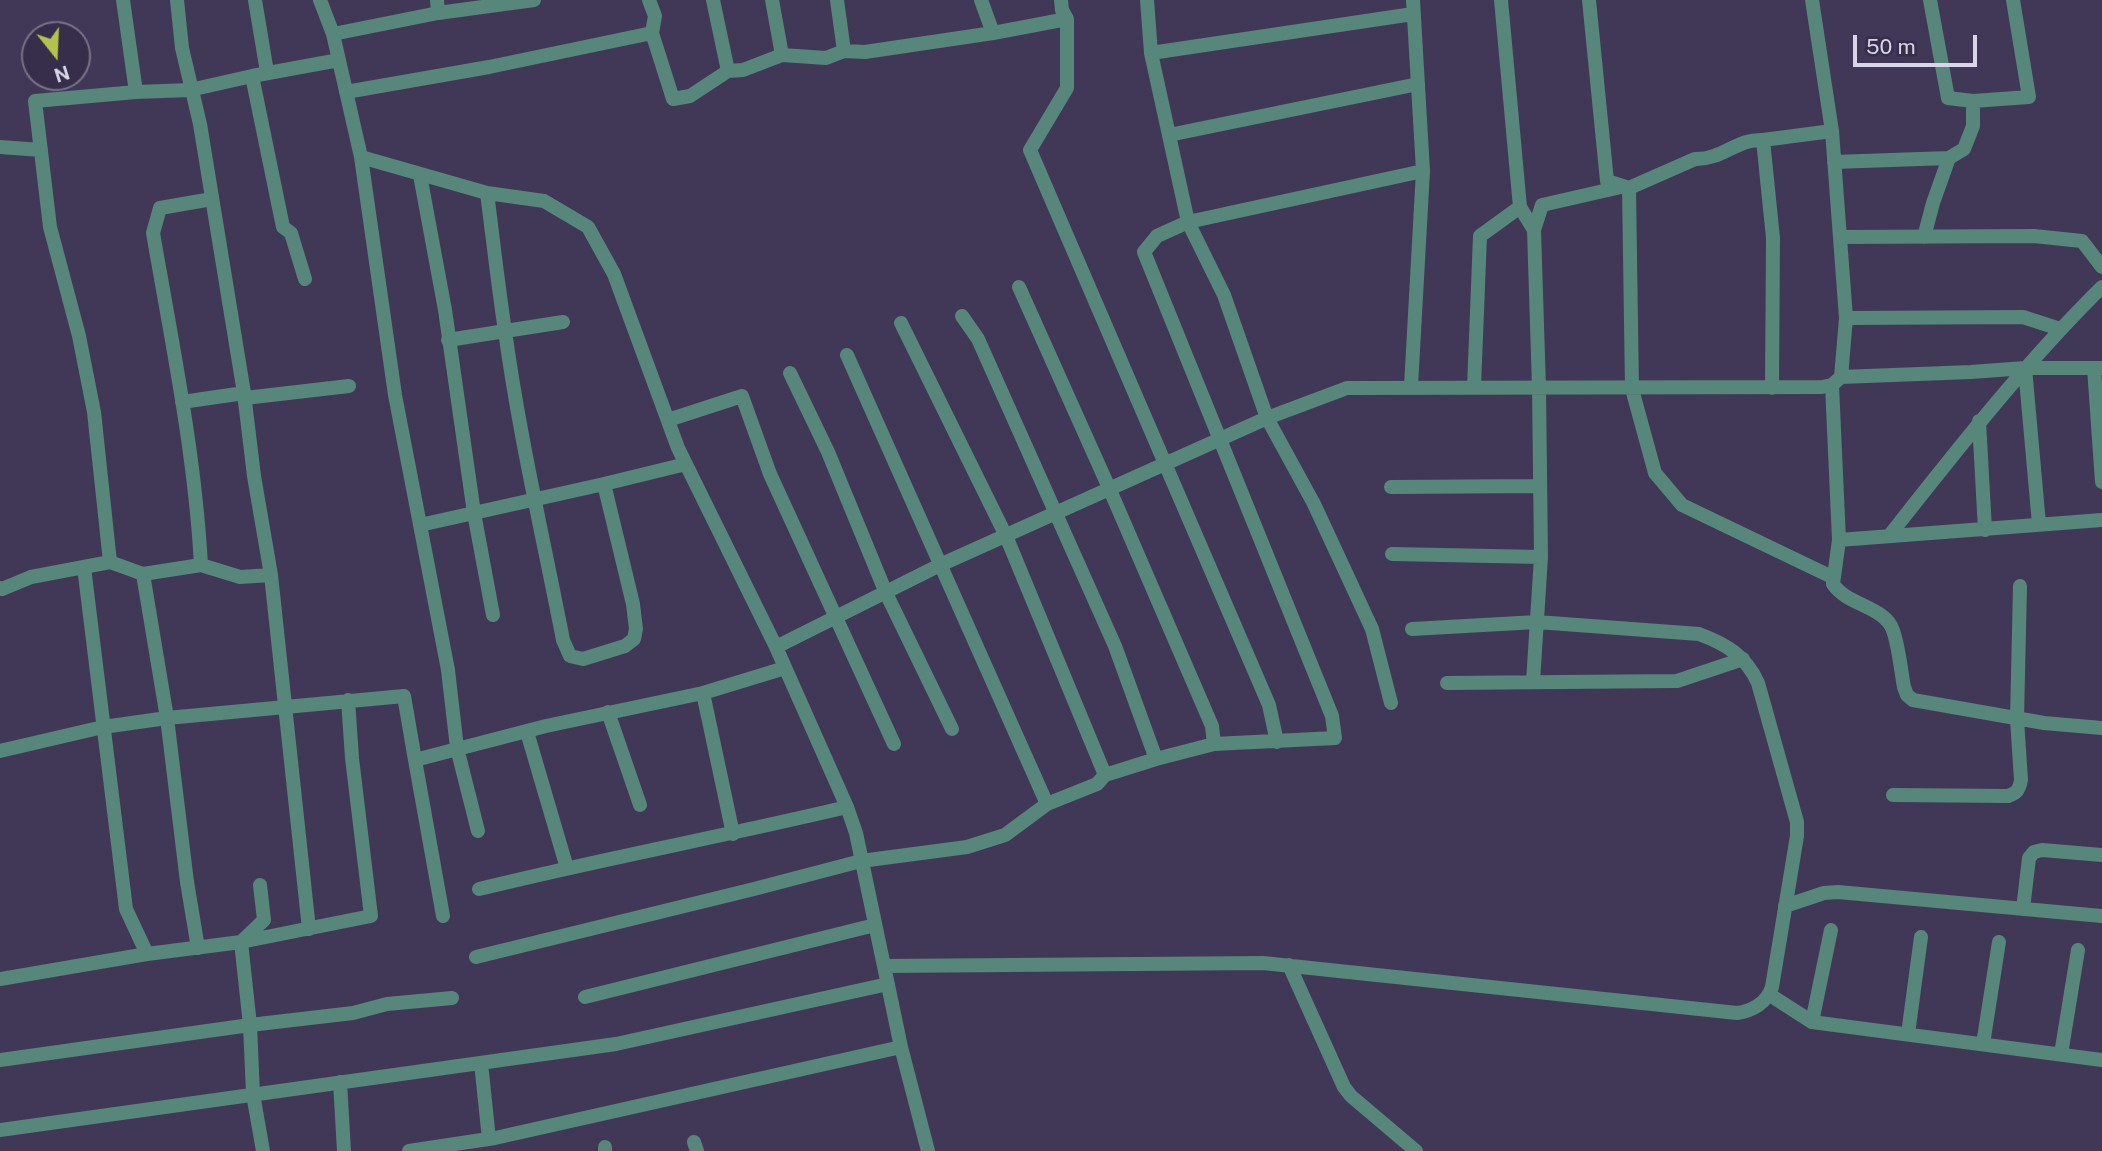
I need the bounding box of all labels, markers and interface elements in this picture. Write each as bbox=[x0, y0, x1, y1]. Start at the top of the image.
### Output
north arrow bbox=[21, 21, 91, 91]
scale bar bbox=[1857, 21, 1981, 65]
text: 50 m bbox=[1866, 34, 1916, 59]
text: N bbox=[51, 61, 72, 87]

